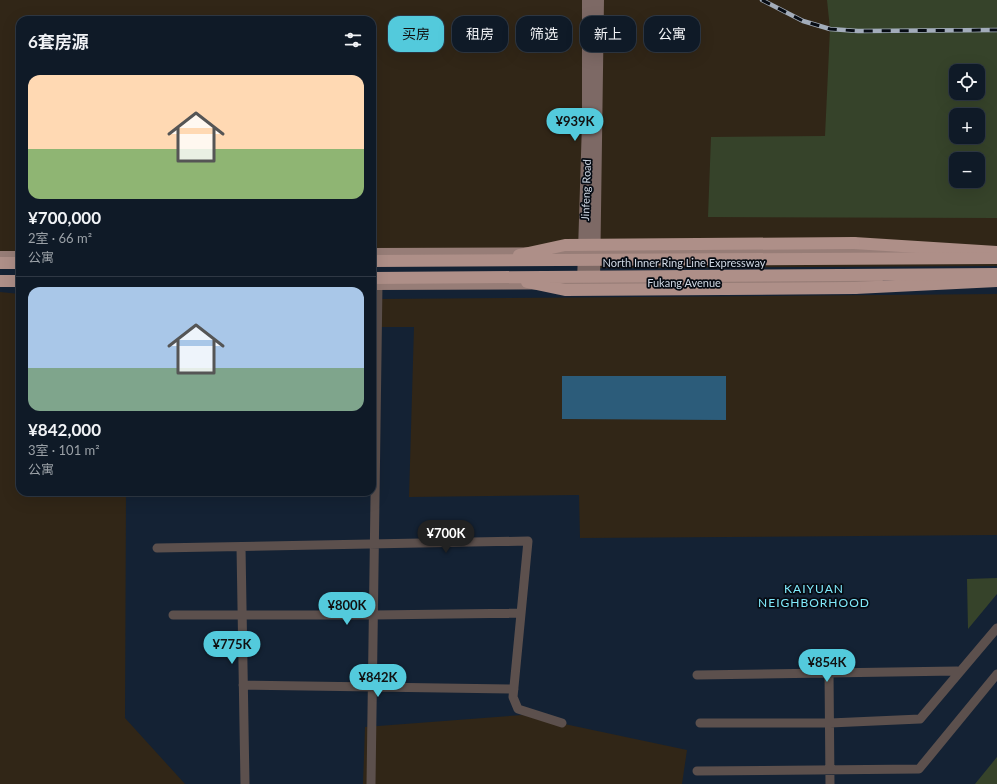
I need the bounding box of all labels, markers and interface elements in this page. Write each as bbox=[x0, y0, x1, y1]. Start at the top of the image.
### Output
chip: 买房 bbox=[388, 16, 444, 52]
chip: 租房 bbox=[452, 16, 508, 52]
chip: 筛选 bbox=[516, 16, 572, 52]
chip: 新上 bbox=[580, 16, 636, 52]
chip: 公寓 bbox=[644, 16, 700, 52]
icon: filters bbox=[342, 29, 364, 51]
text: 6套房源 bbox=[28, 31, 89, 52]
map controls bbox=[949, 64, 985, 188]
button: locate bbox=[949, 64, 985, 100]
icon: home bbox=[160, 101, 232, 173]
pin: ¥939K bbox=[547, 108, 603, 142]
button: + bbox=[949, 108, 985, 144]
text: ¥939K bbox=[555, 113, 595, 129]
button: − bbox=[949, 152, 985, 188]
street label: Jinfeng Road bbox=[578, 159, 593, 221]
text: ¥700,000 bbox=[28, 207, 101, 228]
text: 2室 · 66 m² bbox=[28, 230, 92, 246]
text: 公寓 bbox=[28, 249, 54, 265]
street label: North Inner Ring Line Expressway bbox=[603, 256, 766, 269]
street label: Fukang Avenue bbox=[647, 276, 721, 289]
icon: home bbox=[160, 313, 232, 385]
text: ¥842,000 bbox=[28, 419, 101, 440]
text: 3室 · 101 m² bbox=[28, 442, 100, 458]
text: 公寓 bbox=[28, 461, 54, 477]
pin: ¥700K bbox=[418, 520, 474, 554]
text: ¥700K bbox=[426, 525, 466, 541]
district label: KAIYUAN NEIGHBORHOOD bbox=[758, 581, 870, 610]
pin: ¥800K bbox=[319, 592, 375, 626]
text: ¥800K bbox=[327, 597, 367, 613]
pin: ¥775K bbox=[204, 631, 260, 665]
text: ¥775K bbox=[212, 636, 252, 652]
pin: ¥854K bbox=[799, 649, 855, 683]
text: ¥854K bbox=[807, 654, 847, 670]
pin: ¥842K bbox=[350, 664, 406, 698]
text: ¥842K bbox=[358, 669, 398, 685]

